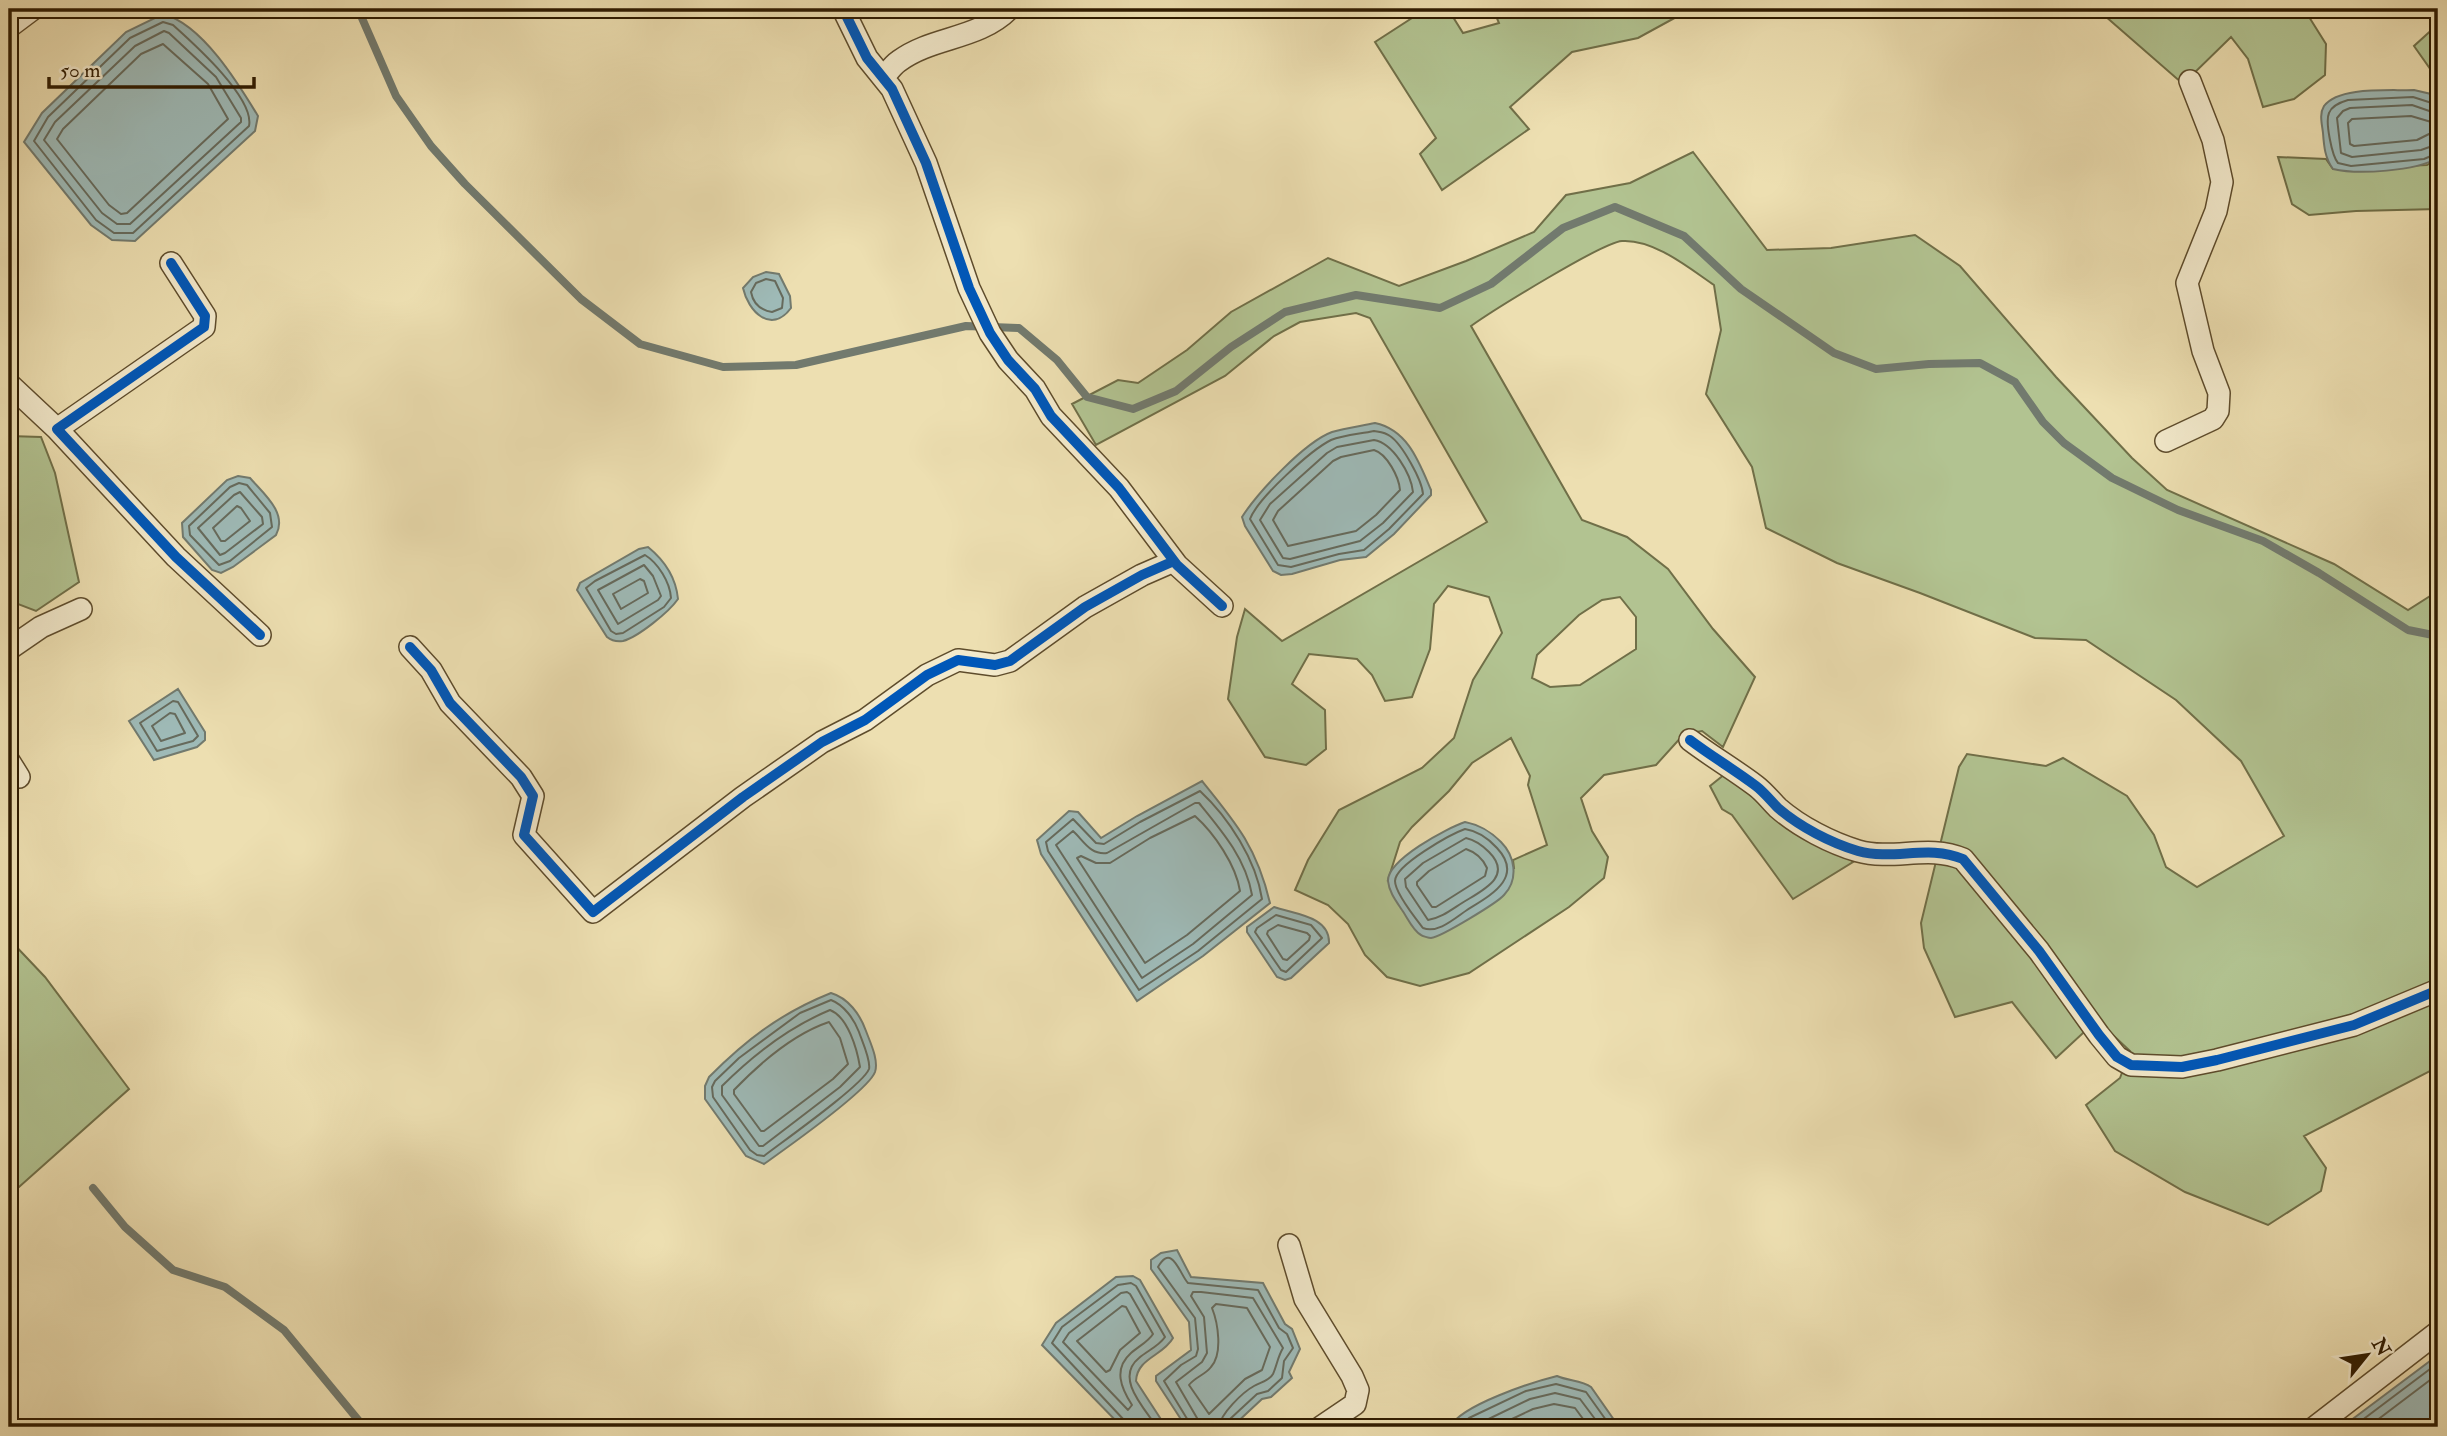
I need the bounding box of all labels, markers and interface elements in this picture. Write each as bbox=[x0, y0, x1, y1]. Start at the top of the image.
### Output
scale bar bbox=[49, 46, 254, 90]
text: 50 m bbox=[60, 57, 101, 84]
north arrow bbox=[2332, 1320, 2402, 1390]
text: N bbox=[2366, 1333, 2396, 1361]

